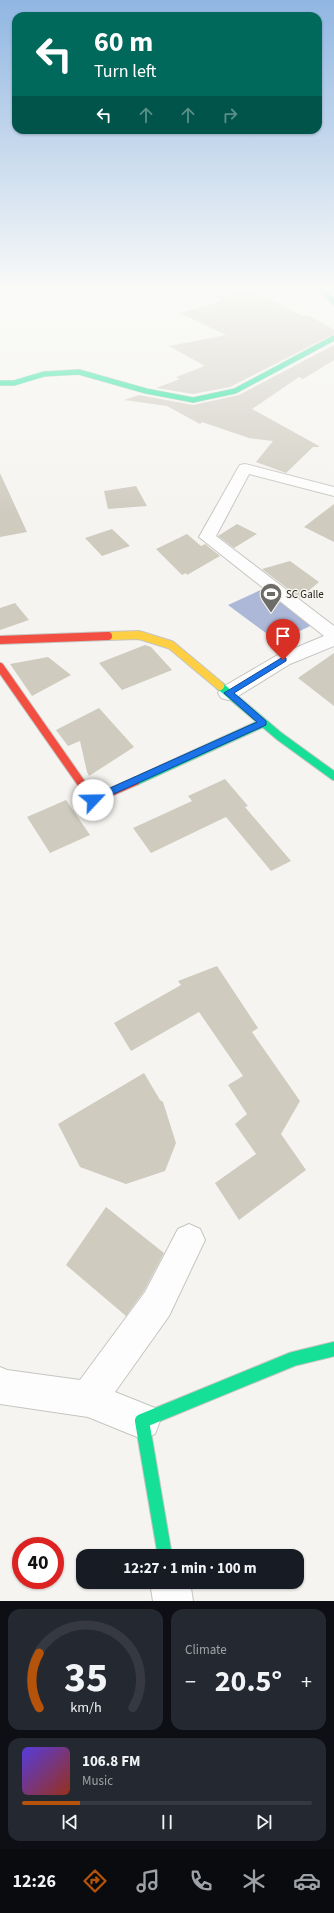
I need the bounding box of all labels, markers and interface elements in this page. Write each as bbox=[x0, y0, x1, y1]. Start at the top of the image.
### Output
text: 60 m bbox=[94, 22, 153, 62]
icon: left bbox=[28, 28, 80, 80]
text: Turn left bbox=[94, 59, 156, 84]
icon: left bbox=[93, 104, 115, 126]
icon: ahead bbox=[135, 104, 157, 126]
icon: ahead bbox=[177, 104, 199, 126]
icon: right bbox=[219, 104, 241, 126]
sports icon: SC Galle bbox=[258, 581, 284, 614]
place label: SC Galle bbox=[286, 587, 324, 602]
pin bbox=[266, 619, 300, 660]
icon: arrive bbox=[272, 625, 294, 647]
position arrow bbox=[72, 779, 114, 821]
speed limit sign: 40 bbox=[12, 1537, 64, 1589]
text: 12:27 · 1 min · 100 m bbox=[123, 1558, 257, 1579]
text: Climate bbox=[185, 1641, 227, 1659]
text: 35 bbox=[64, 1647, 107, 1707]
text: 20.5° bbox=[215, 1660, 282, 1703]
text: − bbox=[185, 1666, 196, 1698]
text: + bbox=[301, 1666, 312, 1698]
text: km/h bbox=[70, 1696, 101, 1717]
text: 106.8 FM bbox=[82, 1751, 140, 1772]
text: Music bbox=[82, 1772, 113, 1790]
icon: previous bbox=[59, 1811, 81, 1833]
icon: pause bbox=[156, 1811, 178, 1833]
icon: next bbox=[253, 1811, 275, 1833]
icon: directions bbox=[81, 1867, 109, 1895]
icon: music bbox=[134, 1867, 162, 1895]
icon: phone bbox=[187, 1867, 215, 1895]
icon: climate bbox=[240, 1867, 268, 1895]
icon: car bbox=[293, 1867, 321, 1895]
text: 12:26 bbox=[13, 1869, 56, 1894]

